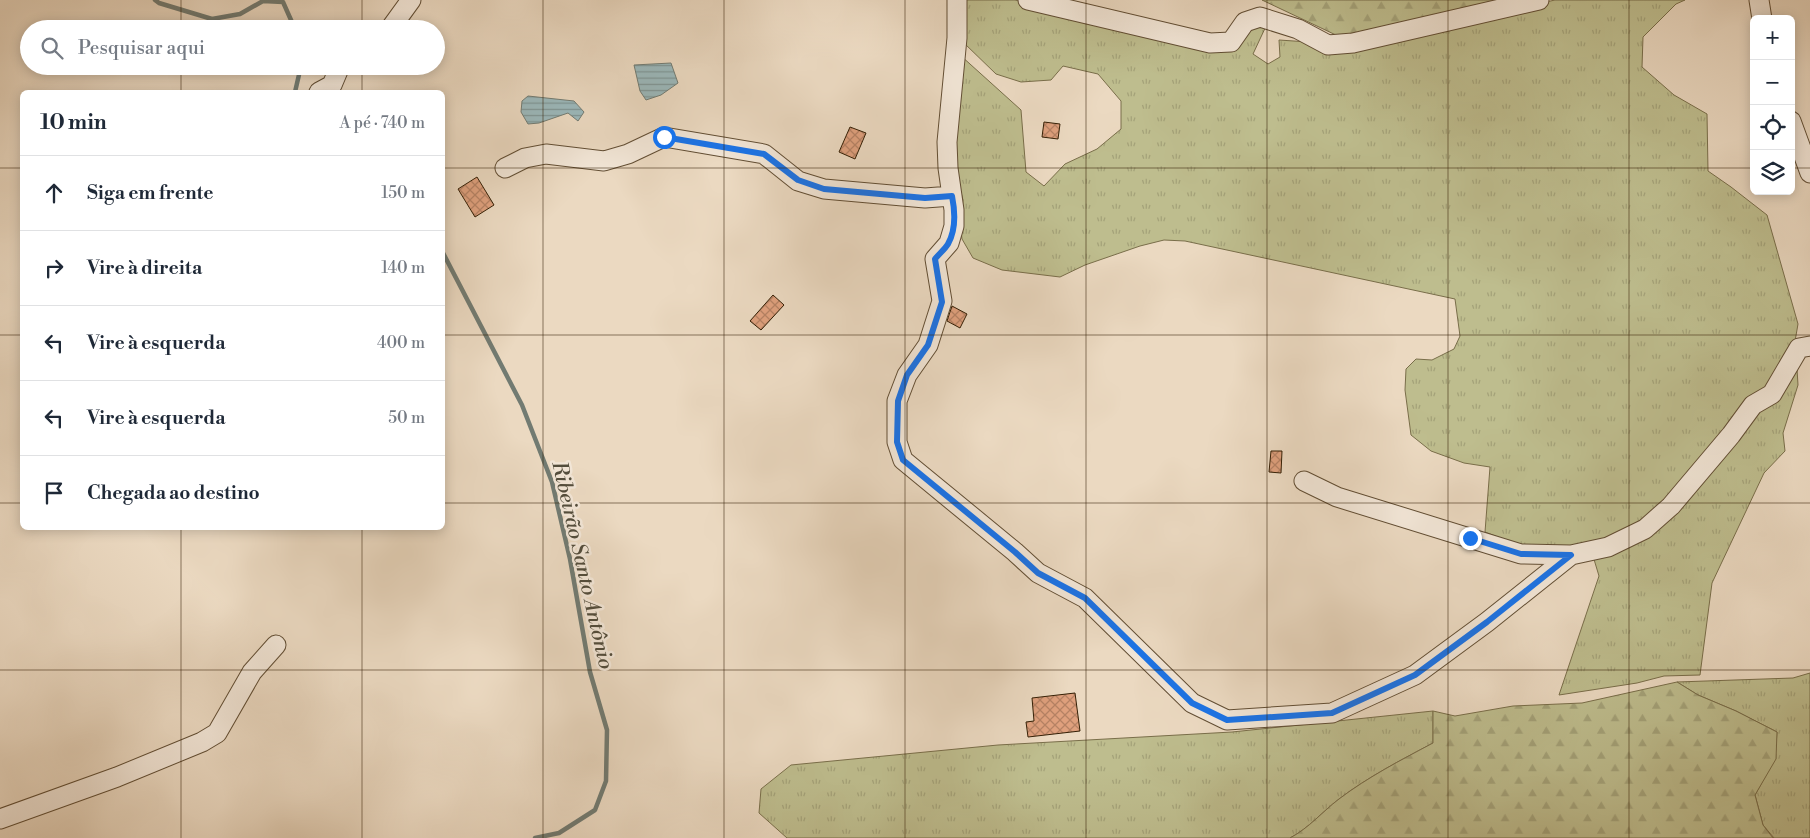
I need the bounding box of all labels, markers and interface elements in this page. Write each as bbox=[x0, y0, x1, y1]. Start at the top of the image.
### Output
map controls bbox=[1750, 15, 1795, 195]
button: + bbox=[1750, 15, 1795, 60]
search box bbox=[20, 20, 445, 75]
icon: search bbox=[38, 34, 66, 62]
text: Pesquisar aqui bbox=[78, 36, 205, 60]
button: − bbox=[1750, 60, 1795, 105]
button: locate bbox=[1750, 105, 1795, 150]
text: 10 min bbox=[40, 110, 107, 136]
text: A pé · 740 m bbox=[340, 113, 425, 133]
route start bbox=[653, 126, 676, 149]
button: layers bbox=[1750, 150, 1795, 195]
icon: ahead bbox=[40, 179, 68, 207]
text: Siga em frente bbox=[87, 181, 214, 205]
text: 150 m bbox=[381, 183, 425, 203]
icon: right bbox=[40, 254, 68, 282]
text: Vire à direita bbox=[87, 256, 202, 280]
text: 140 m bbox=[381, 258, 425, 278]
icon: left bbox=[40, 329, 68, 357]
text: Vire à esquerda bbox=[87, 331, 226, 355]
text: 400 m bbox=[377, 333, 425, 353]
icon: left bbox=[40, 404, 68, 432]
text: Vire à esquerda bbox=[87, 406, 226, 430]
text: 50 m bbox=[388, 408, 425, 428]
water label: Ribeirão Santo Antônio bbox=[545, 458, 619, 672]
icon: arrive bbox=[40, 479, 68, 507]
text: Chegada ao destino bbox=[87, 481, 260, 505]
route end bbox=[1459, 527, 1482, 550]

